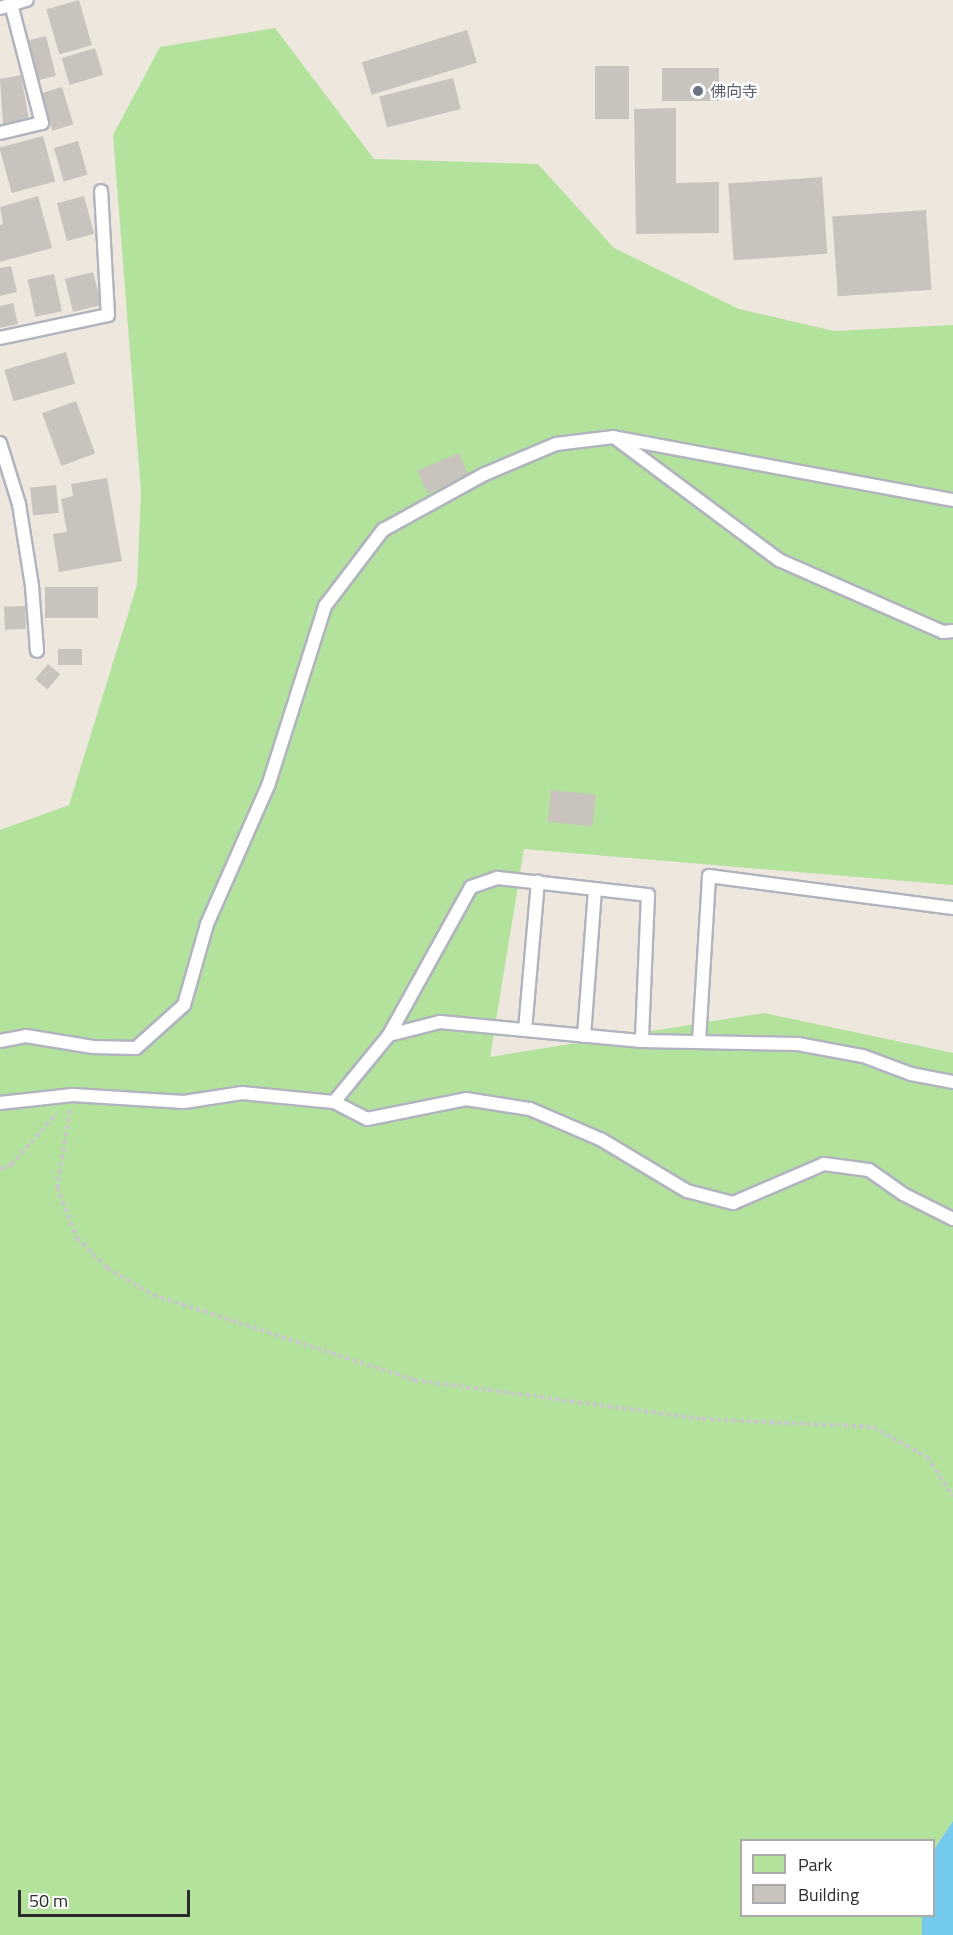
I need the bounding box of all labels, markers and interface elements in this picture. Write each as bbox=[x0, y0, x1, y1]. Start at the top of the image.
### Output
place label: 佛向寺 bbox=[710, 81, 758, 101]
marker: 佛向寺 bbox=[691, 84, 705, 98]
legend bbox=[740, 1839, 935, 1917]
text: Park bbox=[798, 1851, 832, 1878]
scale bar bbox=[21, 1878, 194, 1916]
text: Building bbox=[798, 1881, 859, 1908]
text: 50 m bbox=[29, 1887, 68, 1914]

